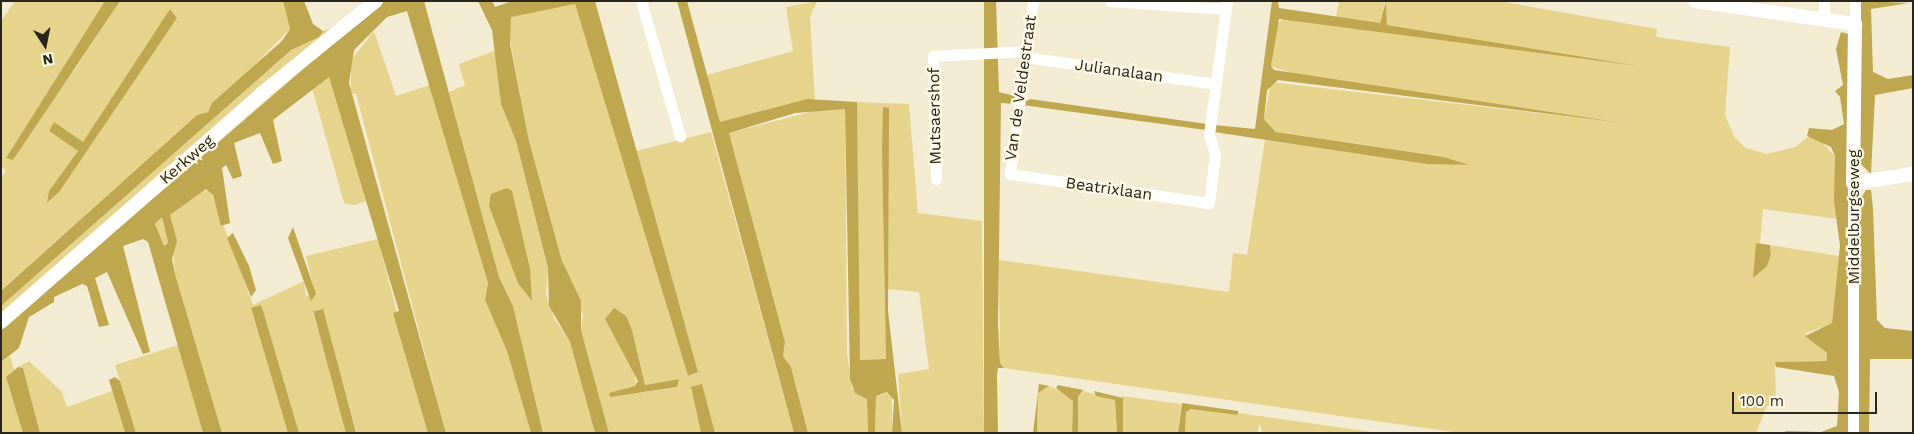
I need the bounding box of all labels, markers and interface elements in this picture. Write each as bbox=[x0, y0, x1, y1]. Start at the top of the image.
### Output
street label: Van de Veldestraat bbox=[1001, 14, 1041, 162]
north arrow bbox=[20, 20, 70, 70]
text: N bbox=[41, 51, 54, 69]
street label: Julianalaan bbox=[1074, 55, 1164, 87]
street label: Mutsaershof bbox=[925, 67, 945, 165]
street label: Kerkweg bbox=[156, 131, 218, 189]
street label: Middelburgseweg bbox=[1844, 150, 1864, 284]
street label: Beatrixlaan bbox=[1064, 173, 1154, 205]
scale bar bbox=[1734, 382, 1879, 414]
text: 100 m bbox=[1740, 392, 1784, 410]

